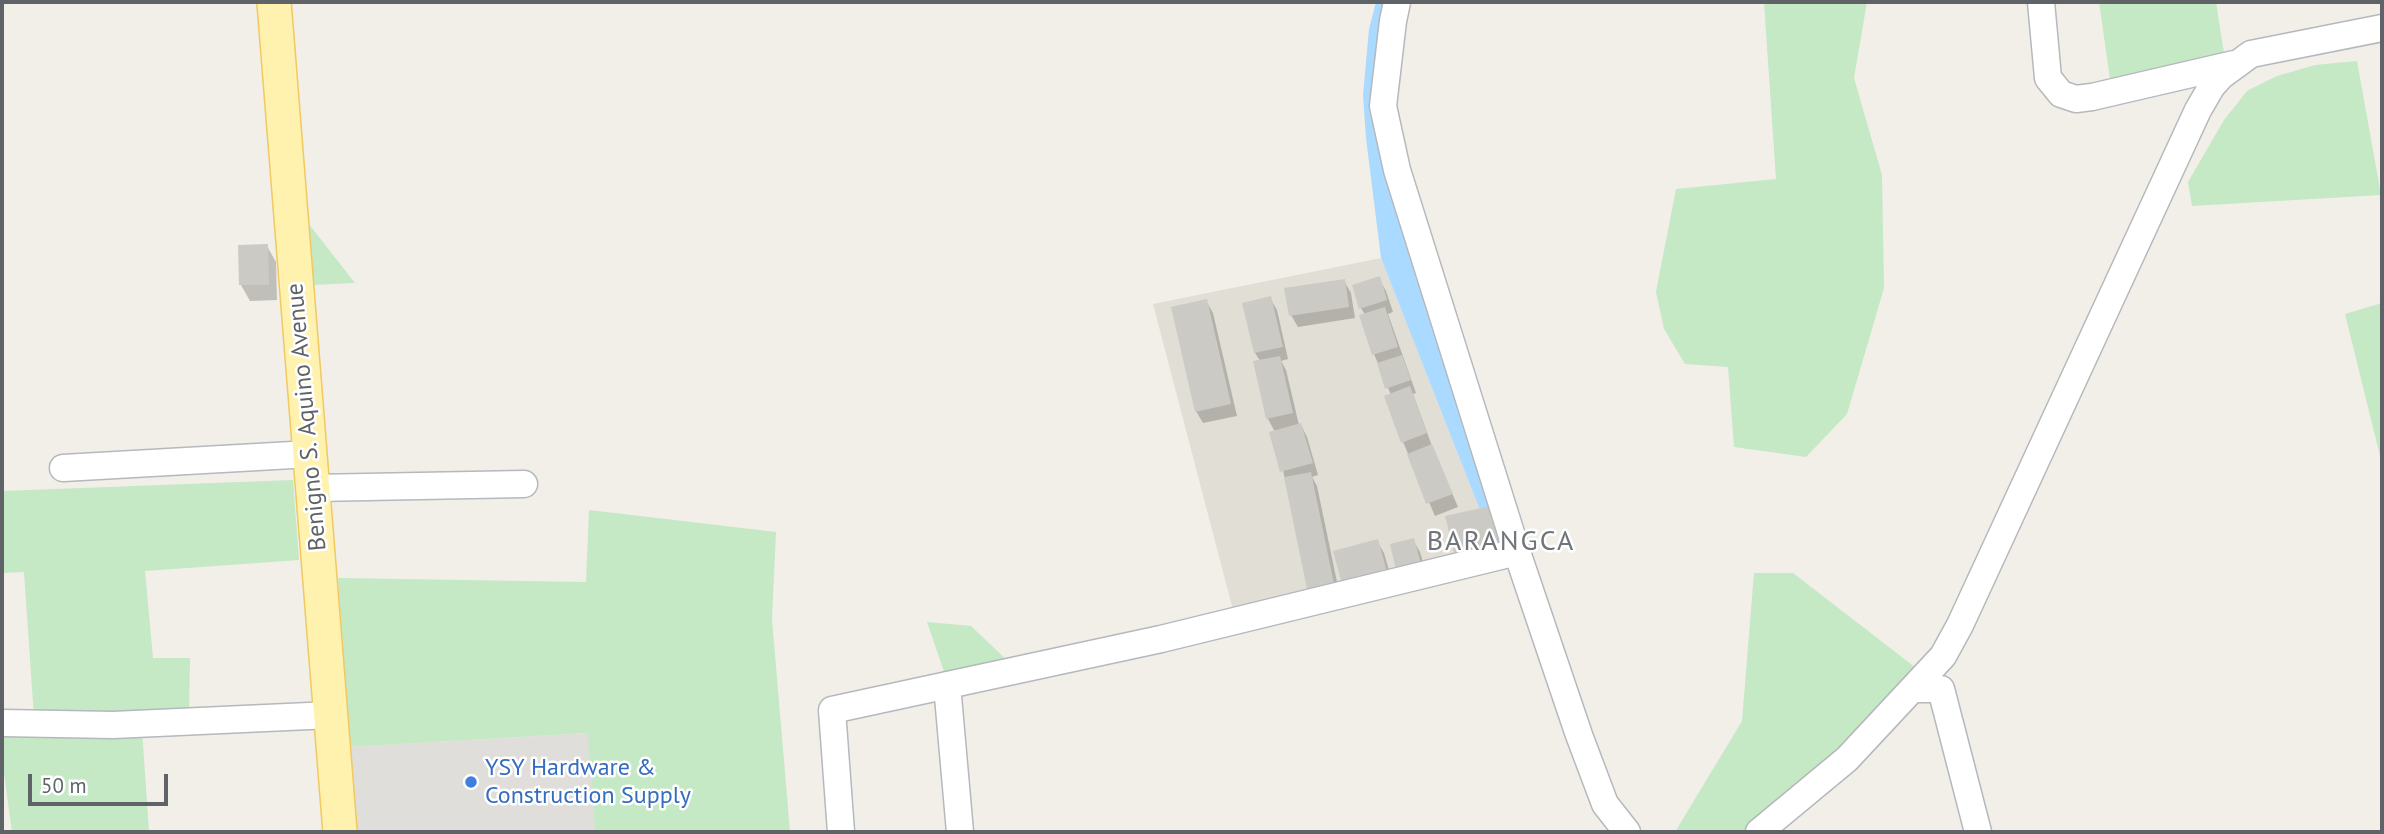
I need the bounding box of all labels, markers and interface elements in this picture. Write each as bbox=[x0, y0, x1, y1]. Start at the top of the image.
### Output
street label: Benigno S. Aquino Avenue bbox=[281, 282, 333, 552]
district label: BARANGCA bbox=[1428, 525, 1574, 559]
place label: YSY Hardware & Construction Supply bbox=[485, 754, 691, 810]
scale bar bbox=[32, 760, 172, 804]
text: 50 m bbox=[41, 772, 87, 799]
marker: YSY Hardware & Construction Supply bbox=[463, 774, 479, 790]

